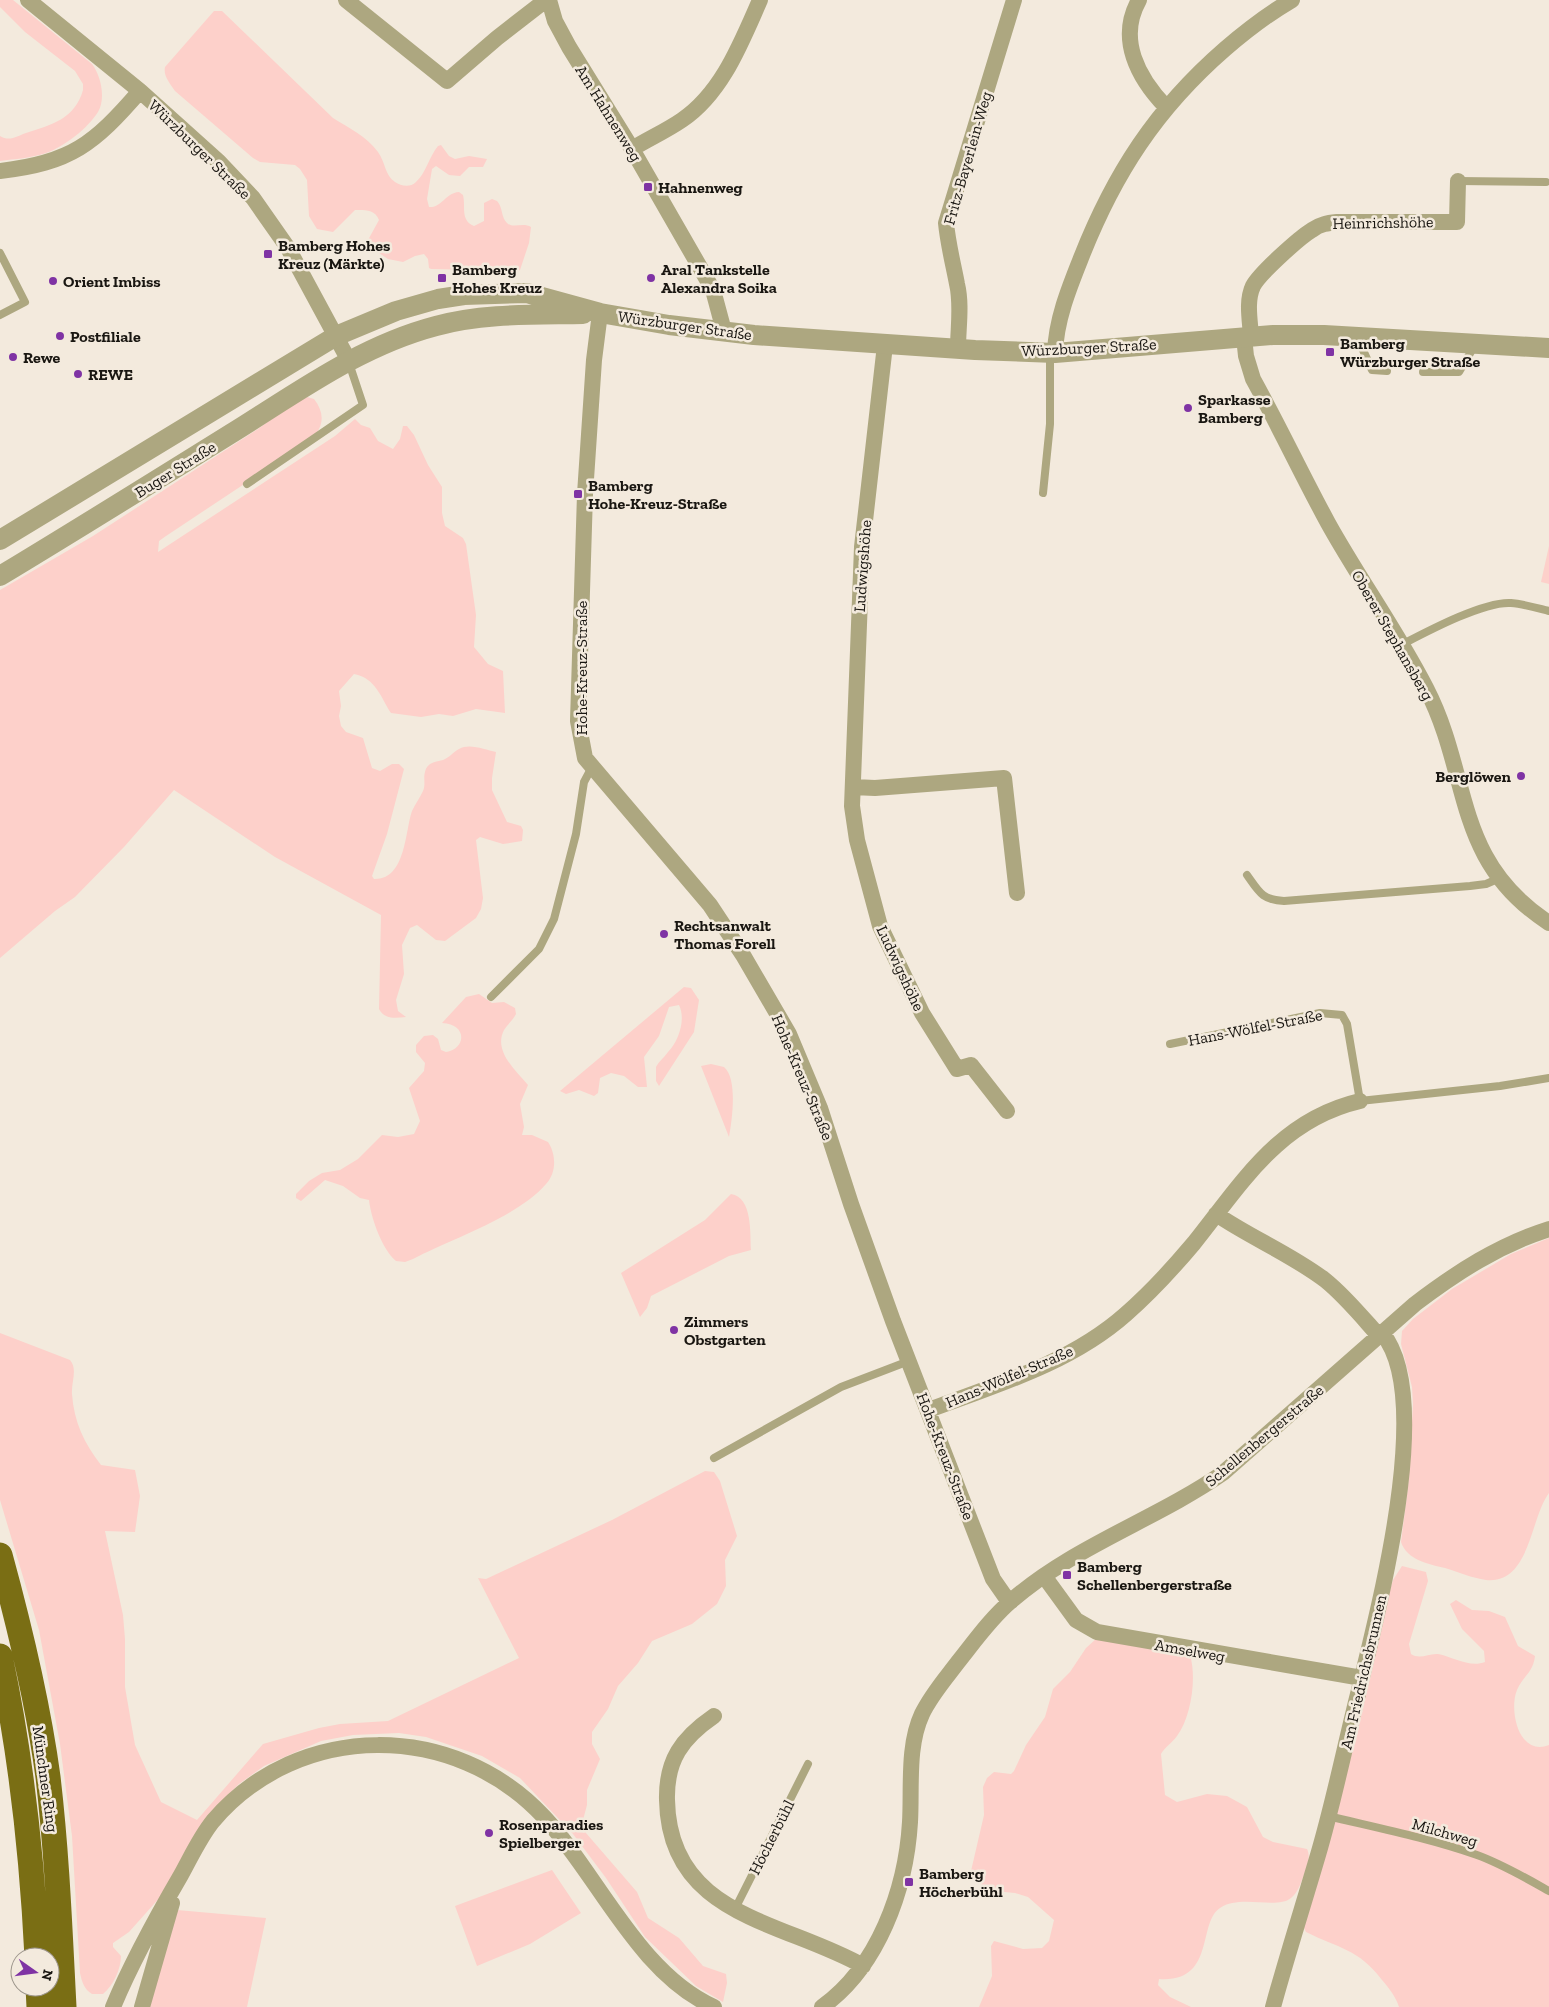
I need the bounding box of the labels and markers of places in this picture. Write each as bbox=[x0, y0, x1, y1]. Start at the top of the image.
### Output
place label: Hahnenweg bbox=[658, 178, 743, 197]
marker: Hahnenweg bbox=[642, 181, 654, 193]
place label: Bamberg Hohes Kreuz (Märkte) bbox=[278, 236, 390, 273]
marker: Bamberg Hohes Kreuz (Märkte) bbox=[262, 248, 274, 260]
place label: Bamberg Hohes Kreuz bbox=[452, 260, 543, 297]
place label: Aral Tankstelle Alexandra Soika bbox=[661, 260, 777, 297]
place label: Orient Imbiss bbox=[63, 272, 161, 291]
marker: Bamberg Hohes Kreuz bbox=[436, 272, 448, 284]
marker: Aral Tankstelle Alexandra Soika bbox=[645, 272, 657, 284]
marker: Orient Imbiss bbox=[47, 275, 59, 287]
place label: Postfiliale bbox=[70, 327, 141, 346]
marker: Postfiliale bbox=[54, 330, 66, 342]
place label: Bamberg Würzburger Straße bbox=[1340, 334, 1480, 371]
marker: Bamberg Würzburger Straße bbox=[1324, 346, 1336, 358]
place label: Rewe bbox=[23, 348, 61, 367]
marker: Rewe bbox=[7, 351, 19, 363]
place label: REWE bbox=[88, 365, 133, 384]
marker: REWE bbox=[72, 368, 84, 380]
place label: Sparkasse Bamberg bbox=[1198, 390, 1271, 427]
marker: Sparkasse Bamberg bbox=[1182, 402, 1194, 414]
place label: Bamberg Hohe-Kreuz-Straße bbox=[588, 476, 727, 513]
marker: Bamberg Hohe-Kreuz-Straße bbox=[572, 488, 584, 500]
place label: Berglöwen bbox=[1435, 767, 1512, 786]
marker: Berglöwen bbox=[1515, 770, 1527, 782]
place label: Rechtsanwalt Thomas Forell bbox=[674, 916, 776, 953]
marker: Rechtsanwalt Thomas Forell bbox=[658, 928, 670, 940]
place label: Zimmers Obstgarten bbox=[684, 1312, 766, 1349]
marker: Zimmers Obstgarten bbox=[668, 1324, 680, 1336]
place label: Bamberg Schellenbergerstraße bbox=[1077, 1557, 1232, 1594]
marker: Bamberg Schellenbergerstraße bbox=[1061, 1569, 1073, 1581]
place label: Rosenparadies Spielberger bbox=[499, 1815, 603, 1852]
marker: Rosenparadies Spielberger bbox=[483, 1827, 495, 1839]
place label: Bamberg Höcherbühl bbox=[919, 1864, 1003, 1901]
marker: Bamberg Höcherbühl bbox=[903, 1876, 915, 1888]

